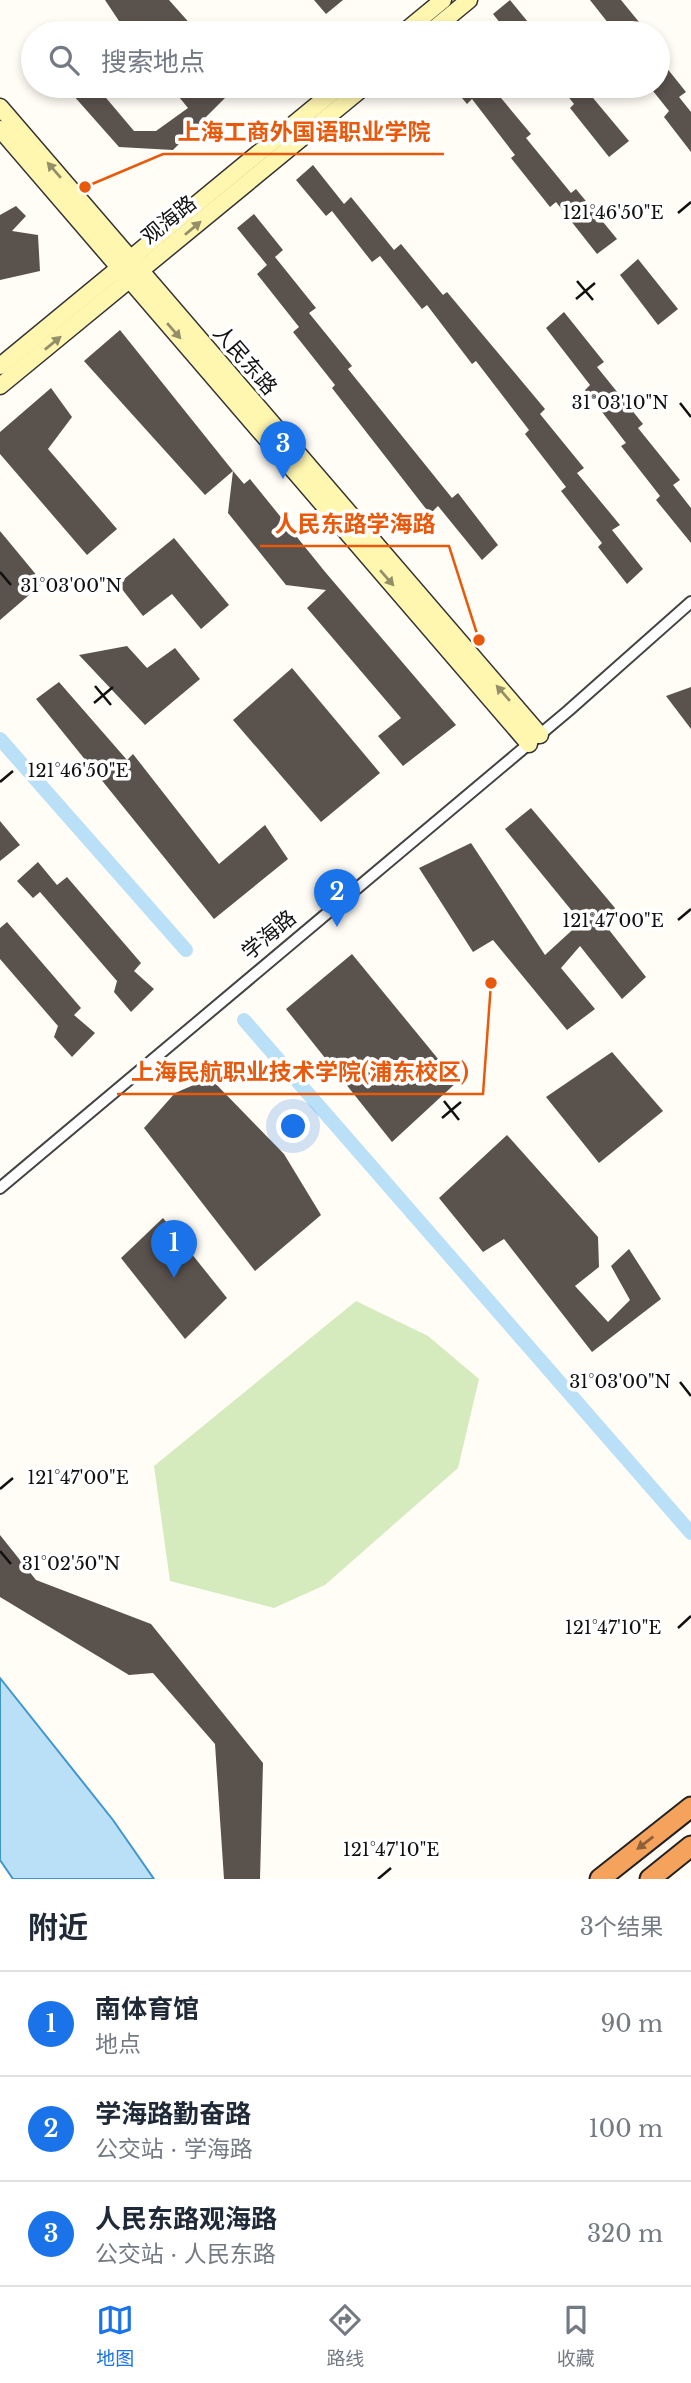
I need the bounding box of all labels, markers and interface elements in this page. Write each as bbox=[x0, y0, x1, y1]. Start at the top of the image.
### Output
search box bbox=[21, 21, 670, 98]
icon: search bbox=[45, 41, 83, 79]
text: 搜索地点 bbox=[101, 46, 205, 78]
callout: 上海工商外国语职业学院 bbox=[163, 110, 444, 154]
text: 上海工商外国语职业学院 bbox=[178, 118, 431, 146]
one-way arrow bbox=[47, 161, 62, 178]
street label: 观海路 bbox=[136, 190, 202, 250]
text: 121°46'50"E bbox=[562, 202, 664, 224]
one-way arrow bbox=[184, 220, 202, 235]
street label: 人民东路 bbox=[208, 320, 282, 400]
one-way arrow bbox=[166, 323, 181, 340]
one-way arrow bbox=[44, 336, 61, 351]
text: 31°03'10"N bbox=[572, 392, 668, 414]
pin: 3 bbox=[260, 421, 306, 479]
callout: 人民东路学海路 bbox=[260, 502, 449, 546]
text: 人民东路学海路 bbox=[275, 510, 436, 538]
one-way arrow bbox=[379, 569, 395, 587]
text: 31°03'00"N bbox=[20, 575, 122, 597]
one-way arrow bbox=[495, 684, 511, 702]
text: 121°46'50"E bbox=[27, 760, 129, 782]
pin: 2 bbox=[314, 869, 360, 927]
street label: 学海路 bbox=[237, 905, 301, 965]
text: 121°47'00"E bbox=[562, 910, 664, 932]
callout: 上海民航职业技术学院(浦东校区) bbox=[117, 1050, 483, 1094]
text: 上海民航职业技术学院(浦东校区) bbox=[131, 1058, 469, 1086]
your location bbox=[276, 1109, 310, 1143]
pin: 1 bbox=[151, 1220, 197, 1278]
text: 31°03'00"N bbox=[569, 1371, 671, 1393]
text: 121°47'00"E bbox=[27, 1467, 129, 1489]
text: 31°02'50"N bbox=[22, 1553, 120, 1575]
text: 121°47'10"E bbox=[565, 1617, 661, 1639]
one-way arrow bbox=[637, 1835, 655, 1850]
text: 121°47'10"E bbox=[343, 1839, 439, 1861]
text: 附近 bbox=[28, 1909, 88, 1946]
text: 3个结果 bbox=[580, 1913, 663, 1941]
text: 南体育馆 bbox=[95, 1993, 199, 2025]
text: 1 bbox=[46, 2010, 56, 2038]
text: 90 m bbox=[601, 2010, 663, 2038]
text: 地点 bbox=[95, 2030, 141, 2058]
text: 学海路勤奋路 bbox=[95, 2098, 251, 2130]
text: 2 bbox=[44, 2115, 58, 2143]
text: 100 m bbox=[589, 2115, 663, 2143]
text: 公交站 · 学海路 bbox=[95, 2135, 253, 2163]
text: 人民东路观海路 bbox=[95, 2203, 277, 2235]
text: 3 bbox=[44, 2220, 58, 2248]
text: 320 m bbox=[587, 2220, 663, 2248]
text: 公交站 · 人民东路 bbox=[95, 2240, 276, 2268]
tab: 地图 bbox=[96, 2301, 134, 2370]
tab: 路线 bbox=[326, 2301, 365, 2370]
tab: 收藏 bbox=[557, 2301, 595, 2370]

